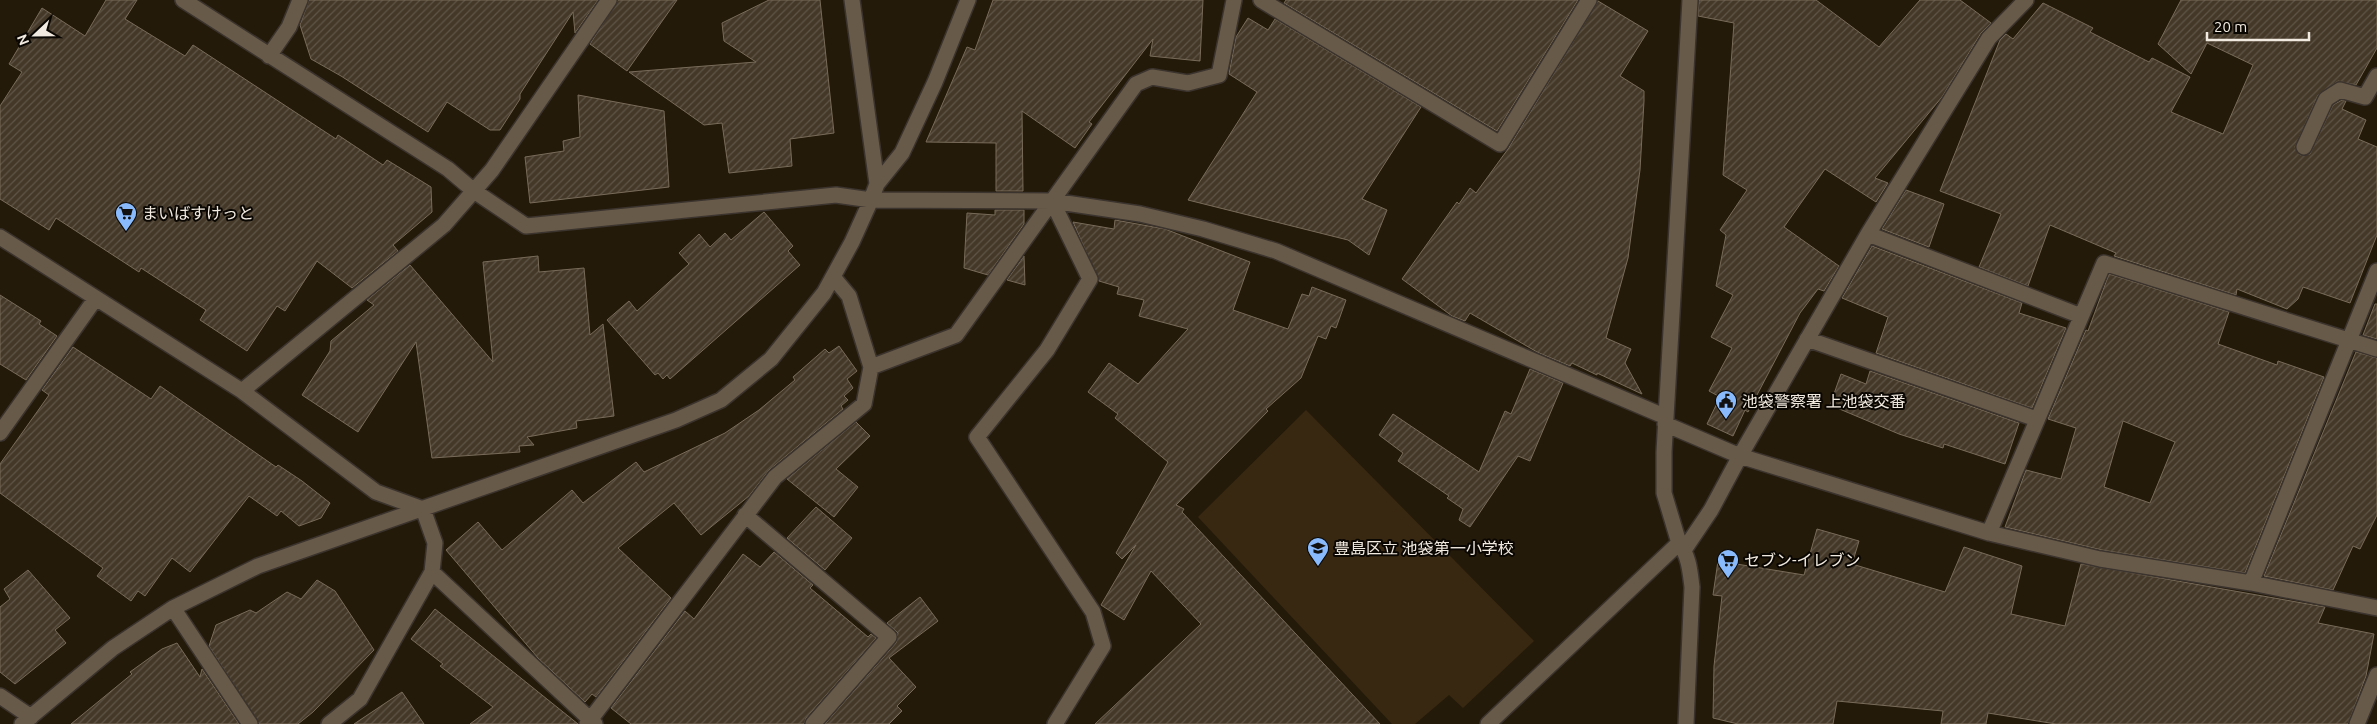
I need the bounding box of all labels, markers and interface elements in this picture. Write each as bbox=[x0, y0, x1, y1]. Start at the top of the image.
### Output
north arrow bbox=[10, 10, 60, 60]
scale bar bbox=[2207, 10, 2310, 42]
text: 20 m bbox=[2214, 18, 2247, 35]
text: N bbox=[14, 32, 32, 48]
supermarket icon: まいばすけっと bbox=[114, 201, 138, 232]
place label: まいばすけっと bbox=[142, 204, 254, 222]
public building icon: 池袋警察署 上池袋交番 bbox=[1714, 389, 1738, 420]
place label: 池袋警察署 上池袋交番 bbox=[1742, 392, 1906, 410]
school or university icon: 豊島区立 池袋第一小学校 bbox=[1306, 536, 1330, 567]
place label: 豊島区立 池袋第一小学校 bbox=[1334, 539, 1514, 557]
supermarket icon: セブン-イレブン bbox=[1716, 548, 1740, 579]
place label: セブン-イレブン bbox=[1744, 551, 1861, 569]

